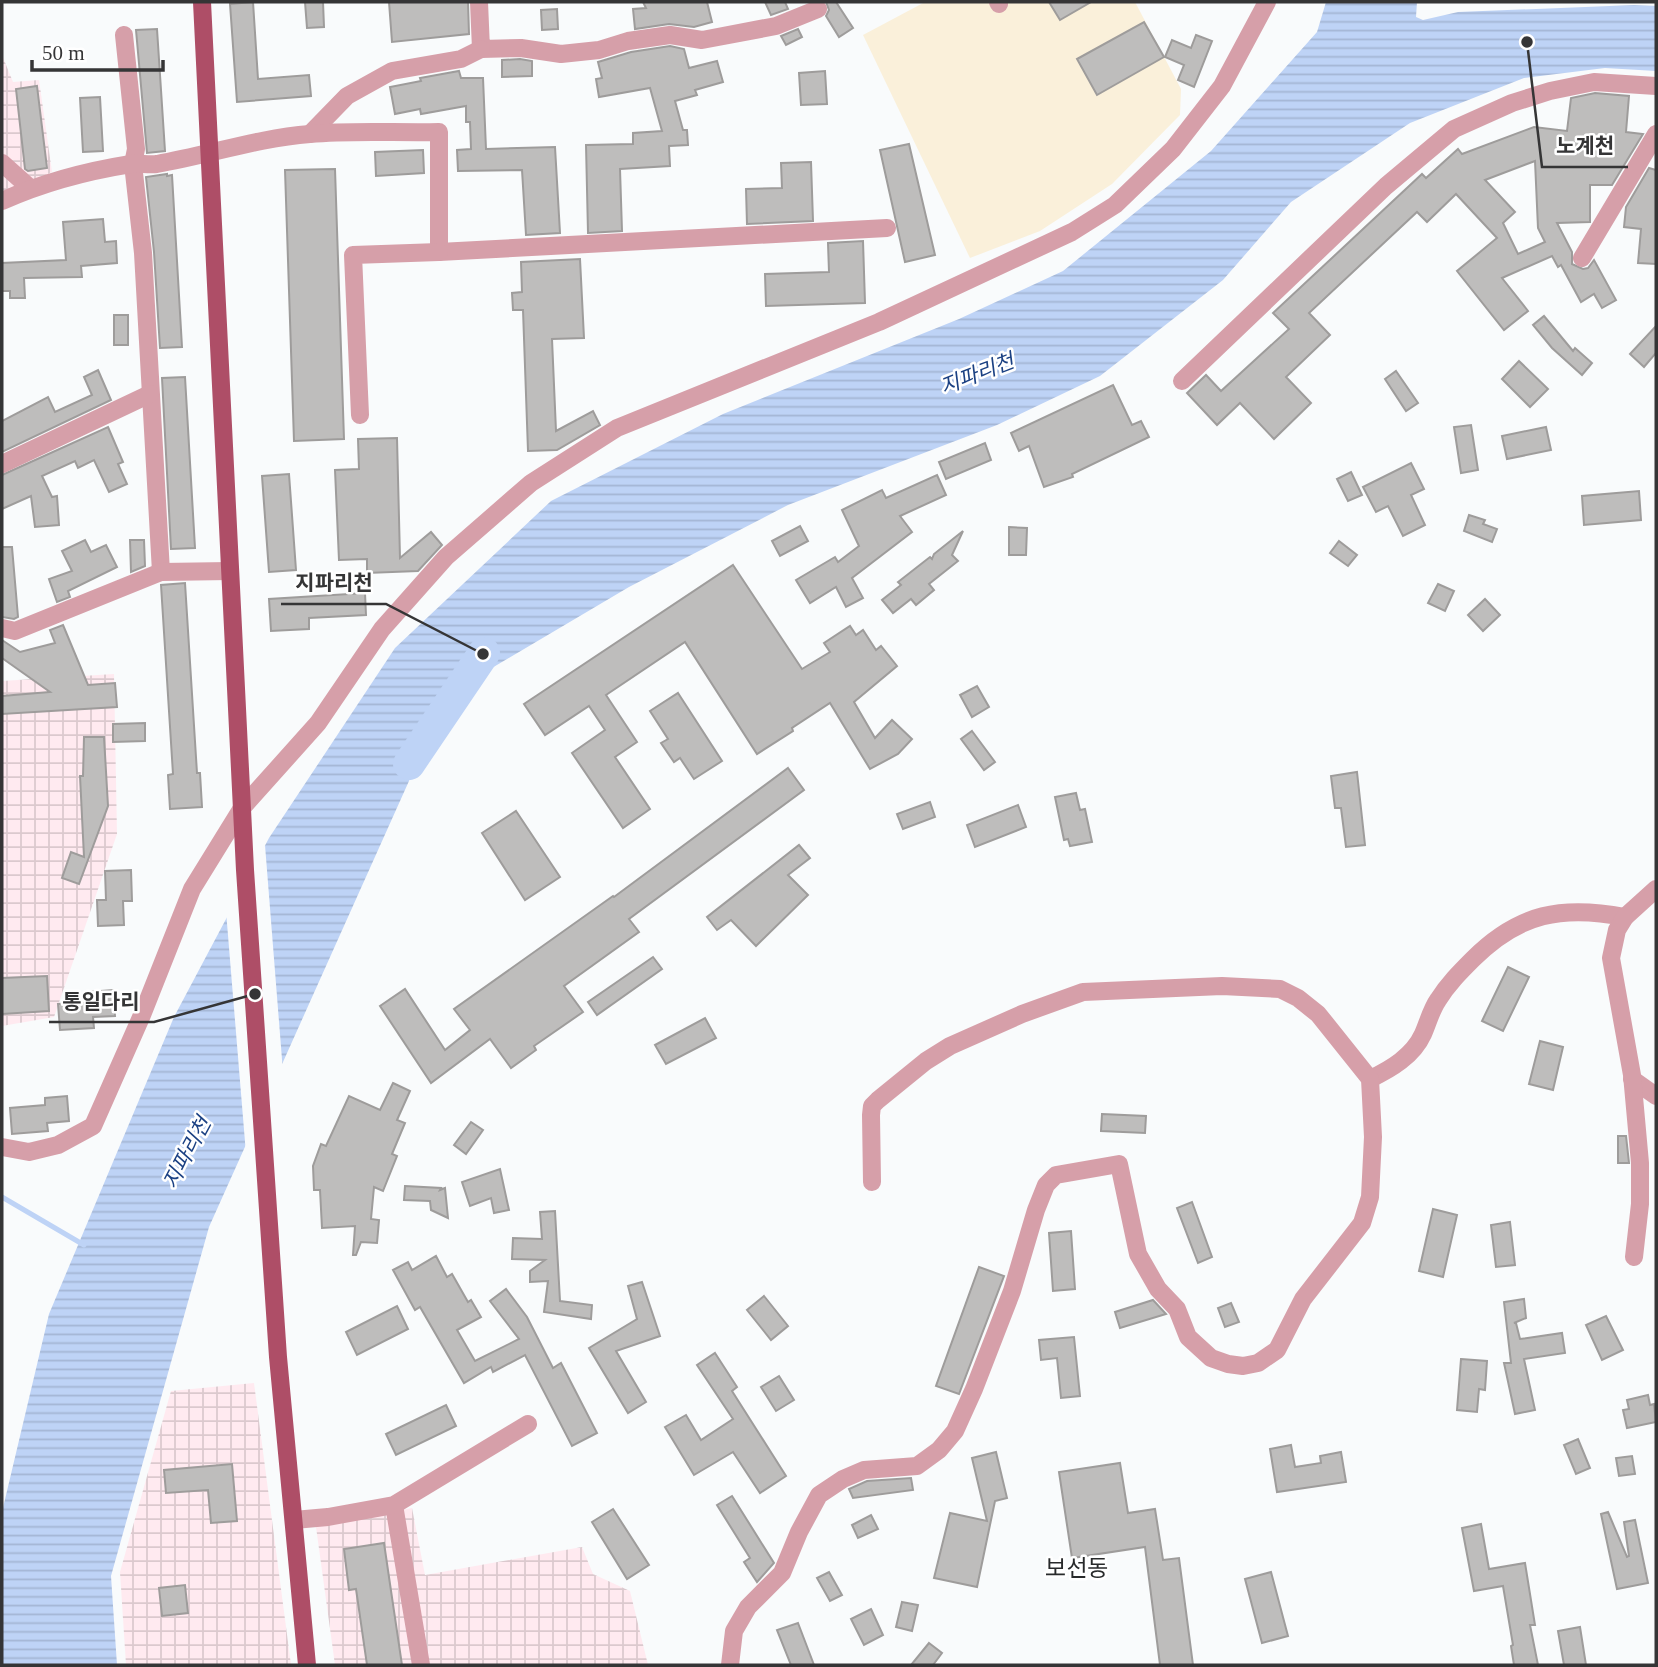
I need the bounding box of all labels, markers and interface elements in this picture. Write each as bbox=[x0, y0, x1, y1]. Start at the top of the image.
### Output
scale bar bbox=[32, 28, 163, 72]
text: 50 m bbox=[42, 41, 85, 65]
callout: 노계천 bbox=[1542, 125, 1628, 167]
text: 노계천 bbox=[1556, 134, 1614, 158]
water label: 지파리천 bbox=[937, 348, 1020, 399]
callout: 지파리천 bbox=[281, 562, 386, 604]
text: 지파리천 bbox=[295, 571, 373, 595]
callout: 통일다리 bbox=[49, 980, 154, 1022]
text: 통일다리 bbox=[62, 990, 140, 1014]
water label: 지파리천 bbox=[158, 1111, 217, 1193]
district label: 보선동 bbox=[1045, 1556, 1109, 1581]

